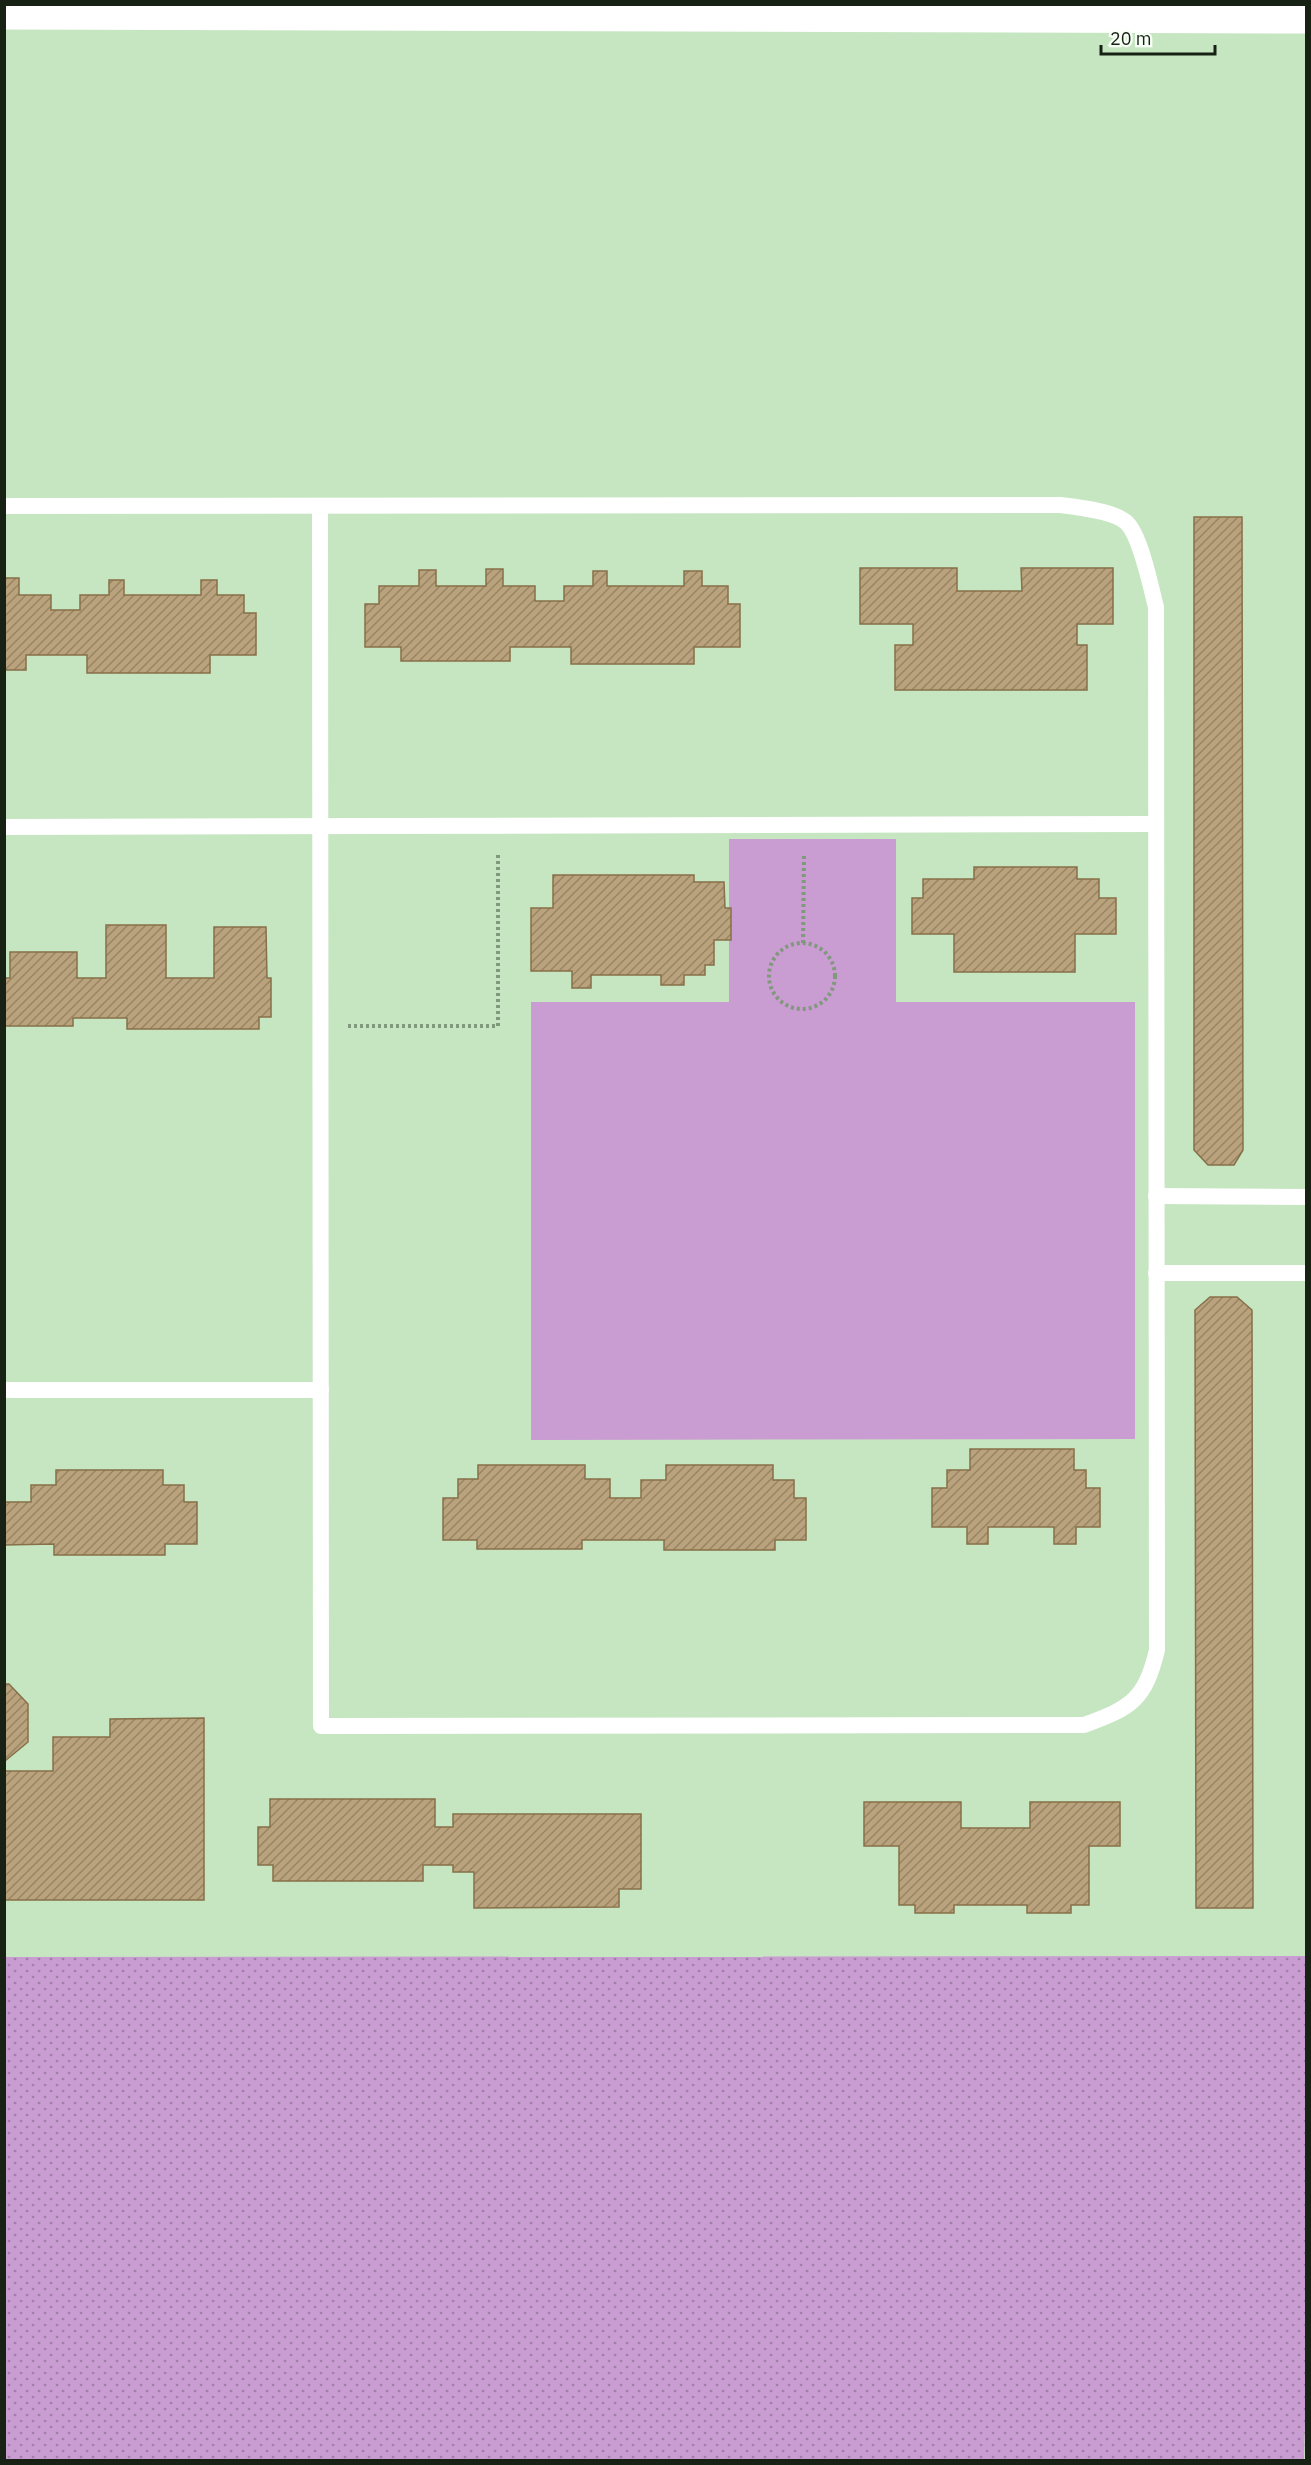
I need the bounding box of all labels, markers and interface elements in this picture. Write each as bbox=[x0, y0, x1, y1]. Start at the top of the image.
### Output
scale bar bbox=[1101, 18, 1215, 56]
text: 20 m bbox=[1110, 27, 1152, 50]

